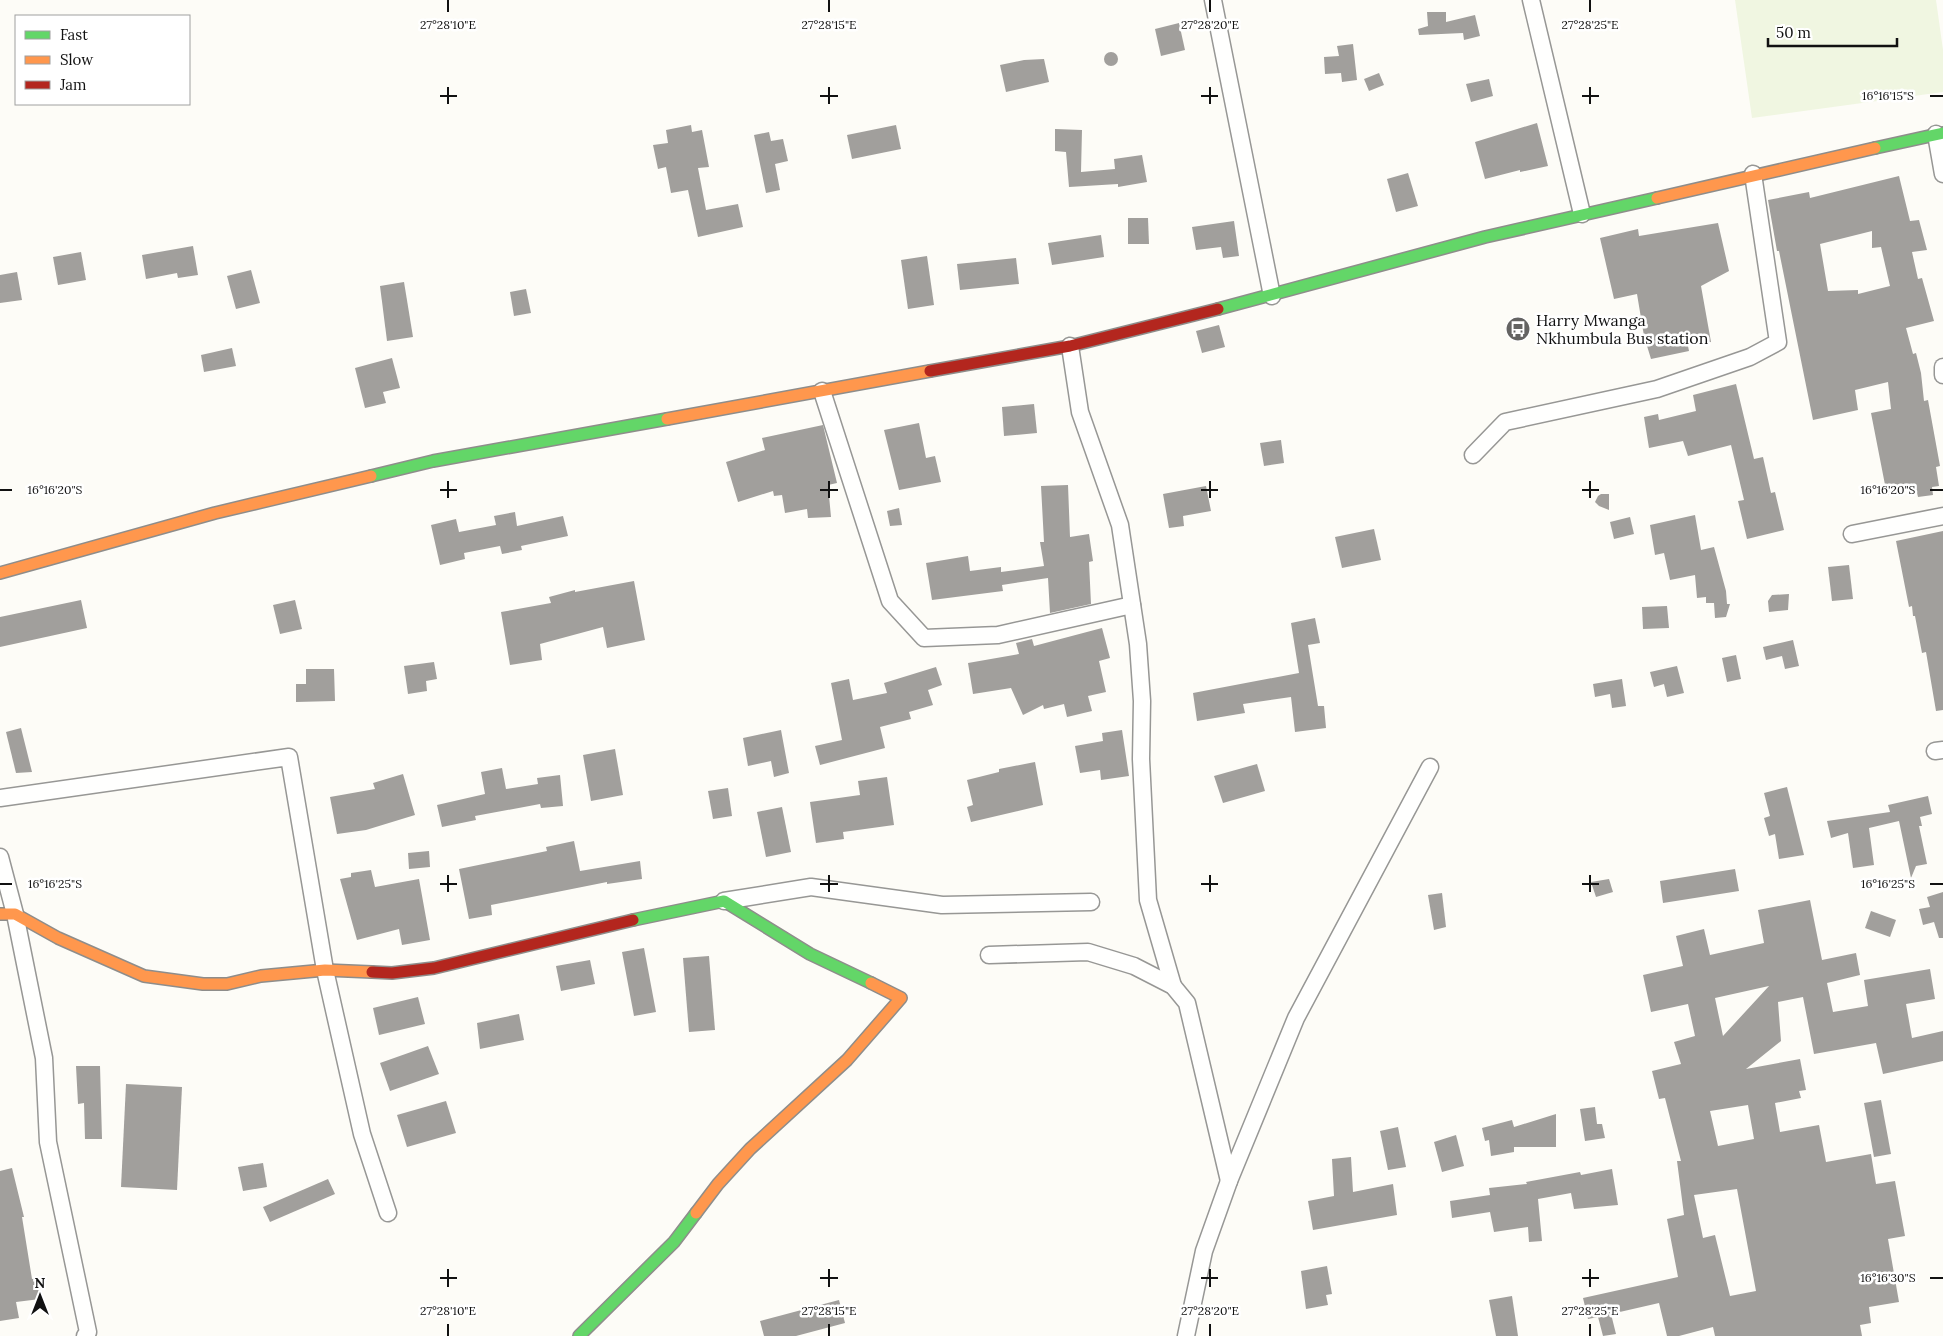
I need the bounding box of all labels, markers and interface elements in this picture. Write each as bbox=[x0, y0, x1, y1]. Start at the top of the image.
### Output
legend bbox=[15, 15, 190, 105]
scale bar bbox=[1768, 15, 1897, 47]
text: 27°28'10"E bbox=[420, 17, 476, 32]
text: 27°28'15"E bbox=[801, 17, 857, 32]
text: 27°28'20"E bbox=[1181, 17, 1239, 32]
text: 27°28'25"E bbox=[1561, 17, 1619, 32]
text: 50 m bbox=[1776, 23, 1811, 42]
text: Fast bbox=[60, 25, 88, 44]
text: Slow bbox=[60, 50, 93, 69]
text: Jam bbox=[59, 75, 87, 94]
text: 16°16'15"S bbox=[1862, 88, 1914, 103]
place label: Harry Mwanga Nkhumbula Bus station bbox=[1536, 310, 1709, 348]
bus stop icon: Harry Mwanga Nkhumbula Bus station bbox=[1505, 316, 1531, 342]
text: 16°16'20"S bbox=[28, 482, 83, 497]
text: 16°16'20"S bbox=[1861, 482, 1916, 497]
text: 16°16'25"S bbox=[28, 876, 82, 891]
text: 16°16'25"S bbox=[1861, 876, 1915, 891]
text: 16°16'30"S bbox=[1860, 1270, 1916, 1285]
north arrow bbox=[15, 1271, 65, 1321]
text: N bbox=[35, 1274, 46, 1292]
text: 27°28'10"E bbox=[420, 1303, 476, 1318]
text: 27°28'15"E bbox=[801, 1303, 857, 1318]
text: 27°28'20"E bbox=[1181, 1303, 1239, 1318]
text: 27°28'25"E bbox=[1561, 1303, 1619, 1318]

